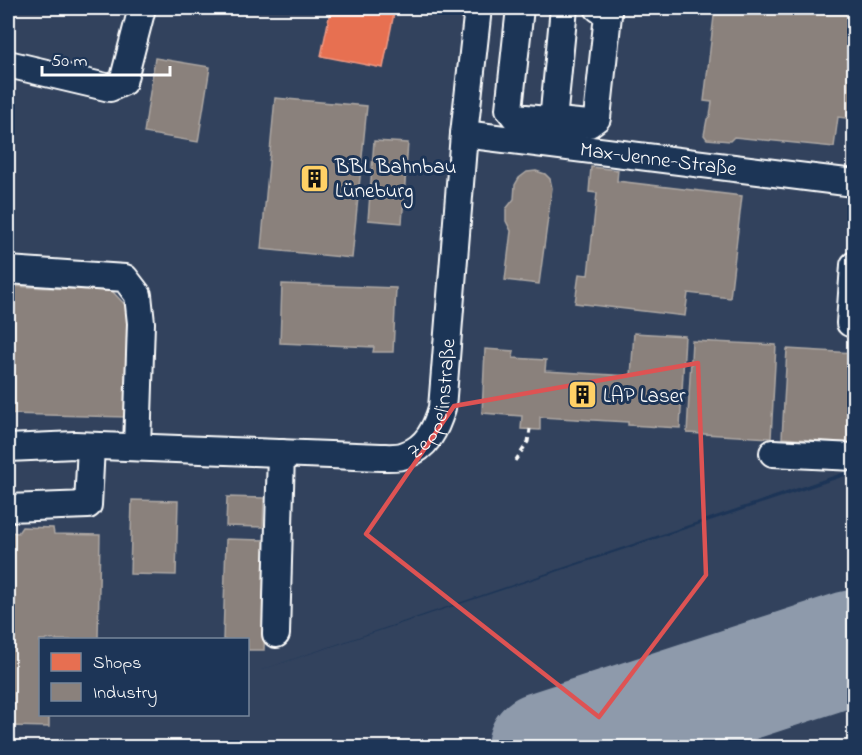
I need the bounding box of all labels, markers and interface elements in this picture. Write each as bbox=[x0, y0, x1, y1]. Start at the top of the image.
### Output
scale bar bbox=[42, 39, 170, 77]
text: 50 m bbox=[51, 49, 88, 75]
street label: Max-Jenne-Straße bbox=[578, 136, 739, 185]
place label: BBL Bahnbau Lüneburg bbox=[334, 153, 457, 209]
building icon: BBL Bahnbau Lüneburg bbox=[298, 162, 330, 194]
street label: Zeppelinstraße bbox=[403, 337, 465, 468]
building icon: LAP Laser bbox=[566, 379, 598, 411]
place label: LAP Laser bbox=[603, 382, 686, 412]
legend bbox=[39, 638, 249, 716]
text: Shops bbox=[93, 651, 141, 677]
text: Industry bbox=[93, 681, 157, 707]

